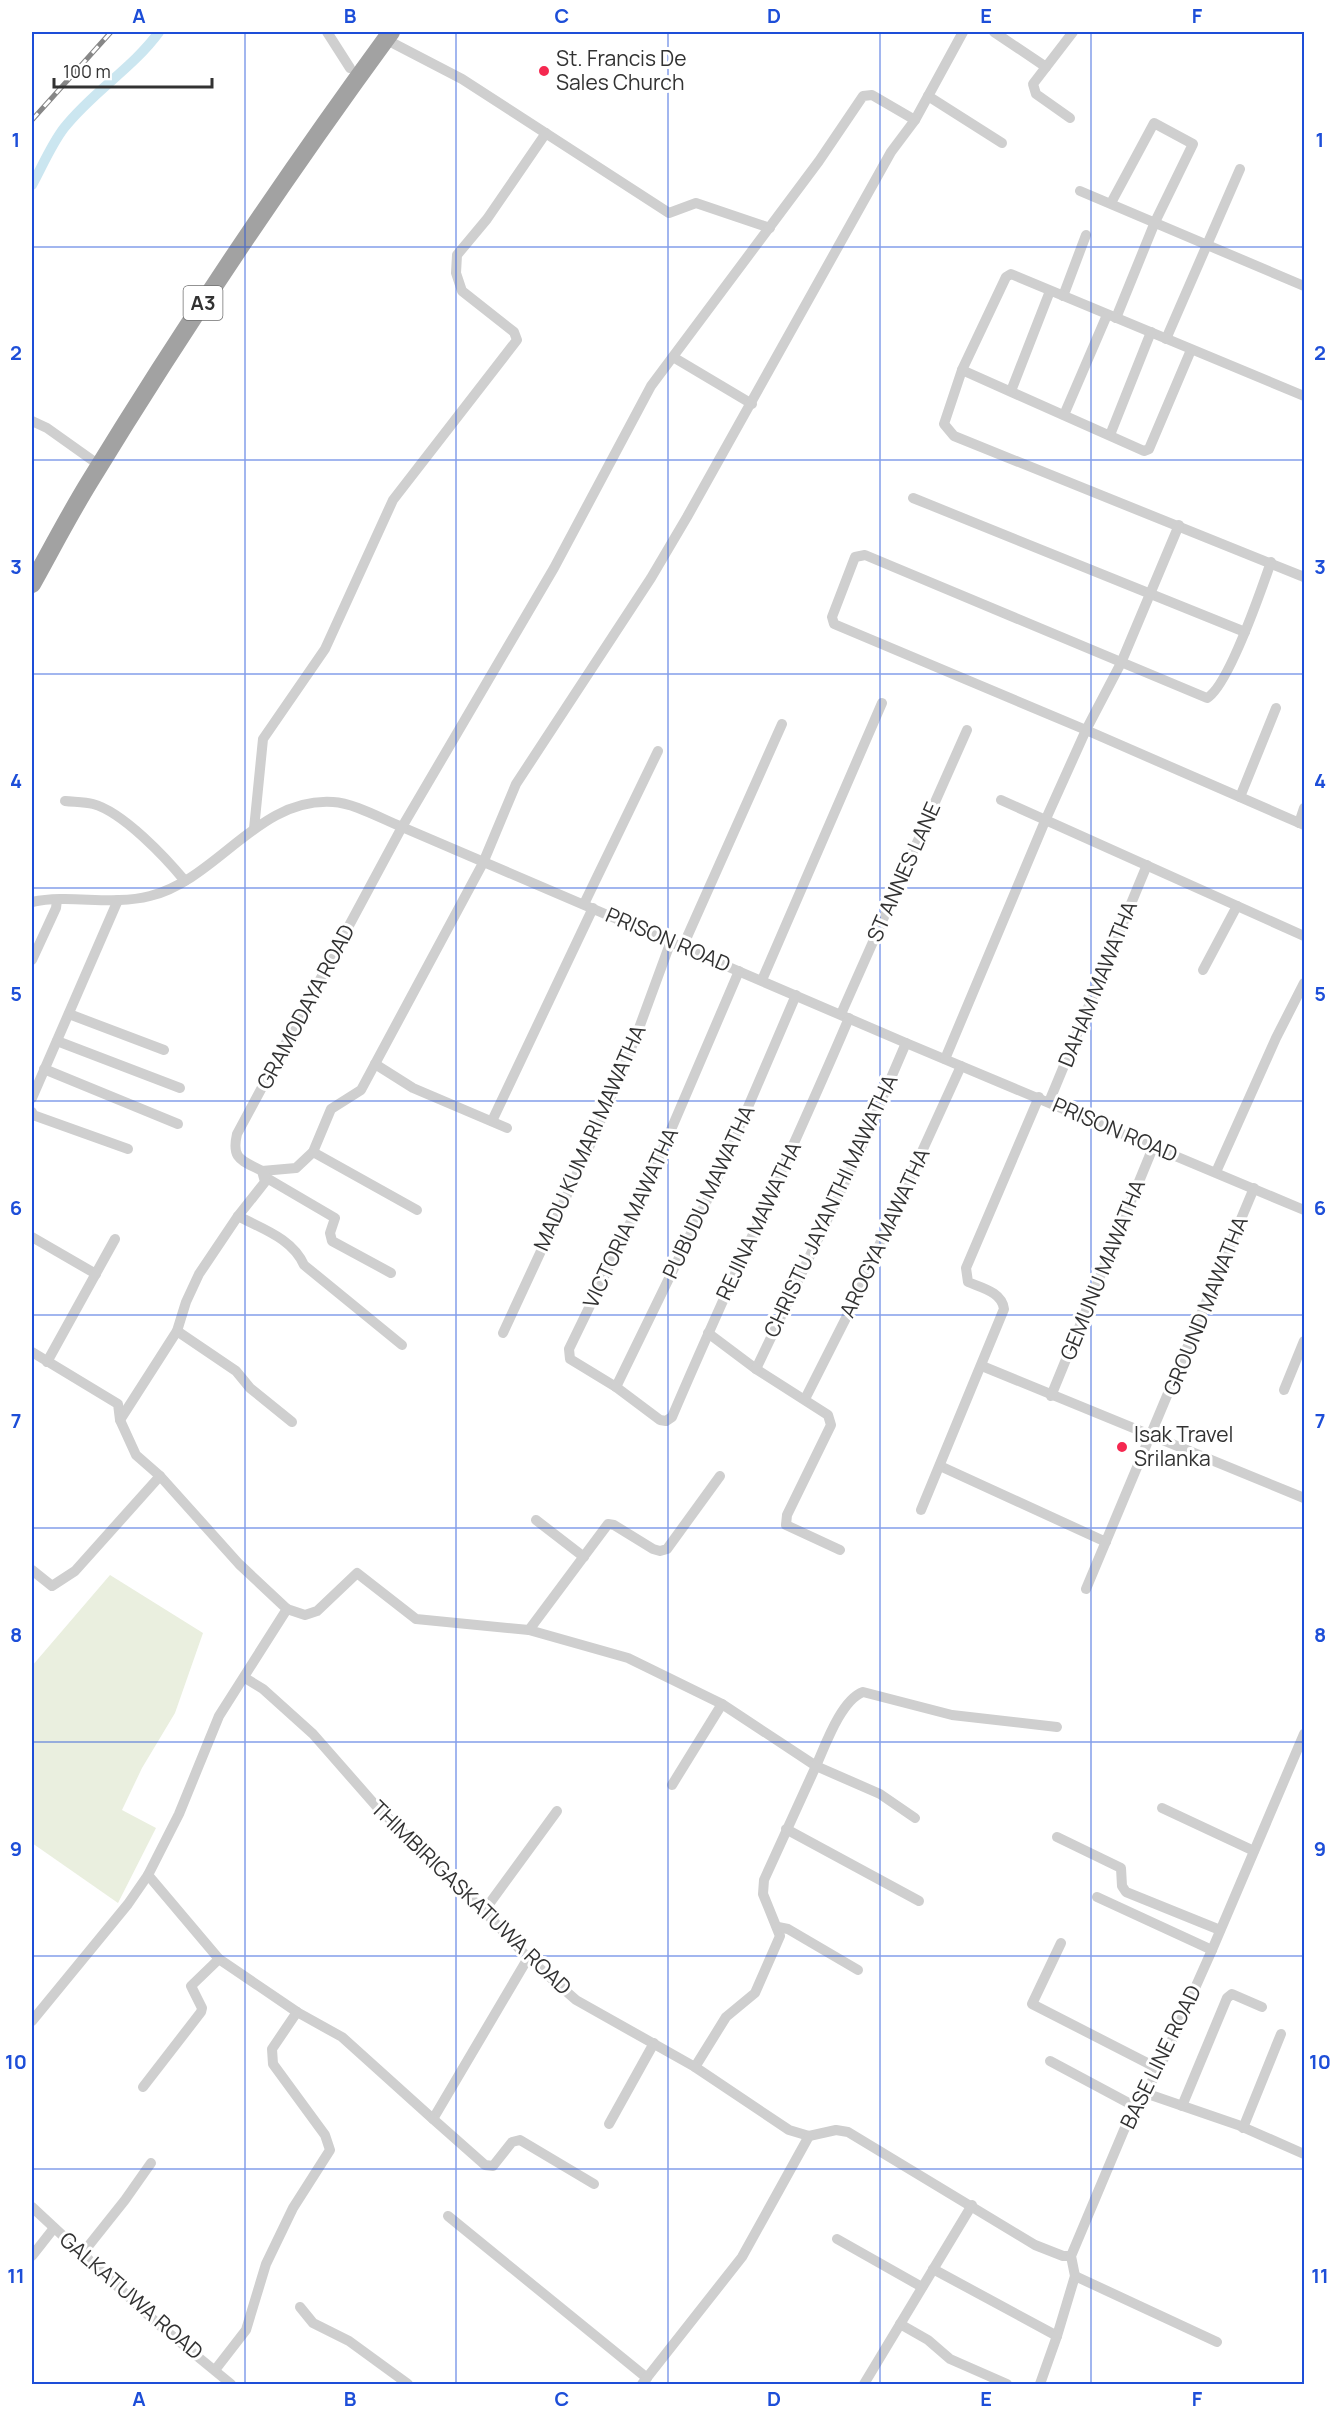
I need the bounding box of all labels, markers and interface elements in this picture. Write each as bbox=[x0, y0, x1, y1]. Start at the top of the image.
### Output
text: A bbox=[132, 2, 146, 29]
text: B bbox=[344, 2, 357, 29]
text: C bbox=[555, 2, 569, 29]
text: D bbox=[767, 2, 781, 29]
text: E bbox=[980, 2, 992, 29]
text: F bbox=[1192, 2, 1203, 29]
place label: St. Francis De Sales Church bbox=[556, 44, 687, 96]
scale bar bbox=[54, 51, 212, 89]
text: 100 m bbox=[63, 59, 111, 83]
marker: St. Francis De Sales Church bbox=[537, 64, 551, 78]
text: 1 bbox=[12, 126, 20, 153]
text: 1 bbox=[1316, 126, 1324, 153]
road number: A3 bbox=[184, 286, 222, 320]
text: 2 bbox=[10, 339, 22, 366]
text: 2 bbox=[1314, 339, 1326, 366]
text: 3 bbox=[10, 553, 22, 580]
text: 3 bbox=[1314, 553, 1326, 580]
text: 4 bbox=[10, 767, 22, 794]
text: 4 bbox=[1314, 767, 1326, 794]
street label: ST ANNES LANE bbox=[860, 797, 946, 946]
street label: DAHAM MAWATHA bbox=[1051, 897, 1143, 1071]
street label: PRISON ROAD bbox=[602, 900, 735, 978]
street label: GRAMODAYA ROAD bbox=[250, 919, 360, 1094]
text: 5 bbox=[10, 980, 22, 1007]
text: 5 bbox=[1314, 980, 1326, 1007]
street label: MADU KUMARI MAWATHA bbox=[527, 1020, 652, 1255]
street label: CHRISTU JAYANTHI MAWATHA bbox=[757, 1070, 903, 1342]
street label: PRISON ROAD bbox=[1049, 1090, 1182, 1168]
street label: PUBUDU MAWATHA bbox=[656, 1100, 761, 1283]
street label: VICTORIA MAWATHA bbox=[576, 1123, 684, 1312]
street label: REJINA MAWATHA bbox=[709, 1137, 807, 1304]
street label: AROGYA MAWATHA bbox=[833, 1143, 936, 1322]
street label: GEMUNU MAWATHA bbox=[1053, 1175, 1151, 1364]
text: 6 bbox=[10, 1194, 22, 1221]
text: 6 bbox=[1314, 1194, 1326, 1221]
street label: GROUND MAWATHA bbox=[1156, 1212, 1254, 1399]
text: 7 bbox=[11, 1407, 21, 1434]
text: 7 bbox=[1315, 1407, 1325, 1434]
place label: Isak Travel Srilanka bbox=[1134, 1420, 1234, 1472]
marker: Isak Travel Srilanka bbox=[1115, 1440, 1129, 1454]
text: 8 bbox=[10, 1621, 22, 1648]
text: 8 bbox=[1314, 1621, 1326, 1648]
street label: THIMBIRIGASKATUWA ROAD bbox=[365, 1794, 578, 2001]
text: 9 bbox=[10, 1835, 22, 1862]
text: 9 bbox=[1314, 1835, 1326, 1862]
street label: BASE LINE ROAD bbox=[1113, 1980, 1207, 2133]
text: 10 bbox=[5, 2048, 27, 2075]
text: 10 bbox=[1309, 2048, 1331, 2075]
street label: GALKATUWA ROAD bbox=[54, 2225, 209, 2365]
text: 11 bbox=[7, 2262, 25, 2289]
text: 11 bbox=[1311, 2262, 1329, 2289]
text: A bbox=[132, 2385, 146, 2412]
text: B bbox=[344, 2385, 357, 2412]
text: C bbox=[555, 2385, 569, 2412]
text: D bbox=[767, 2385, 781, 2412]
text: E bbox=[980, 2385, 992, 2412]
text: F bbox=[1192, 2385, 1203, 2412]

